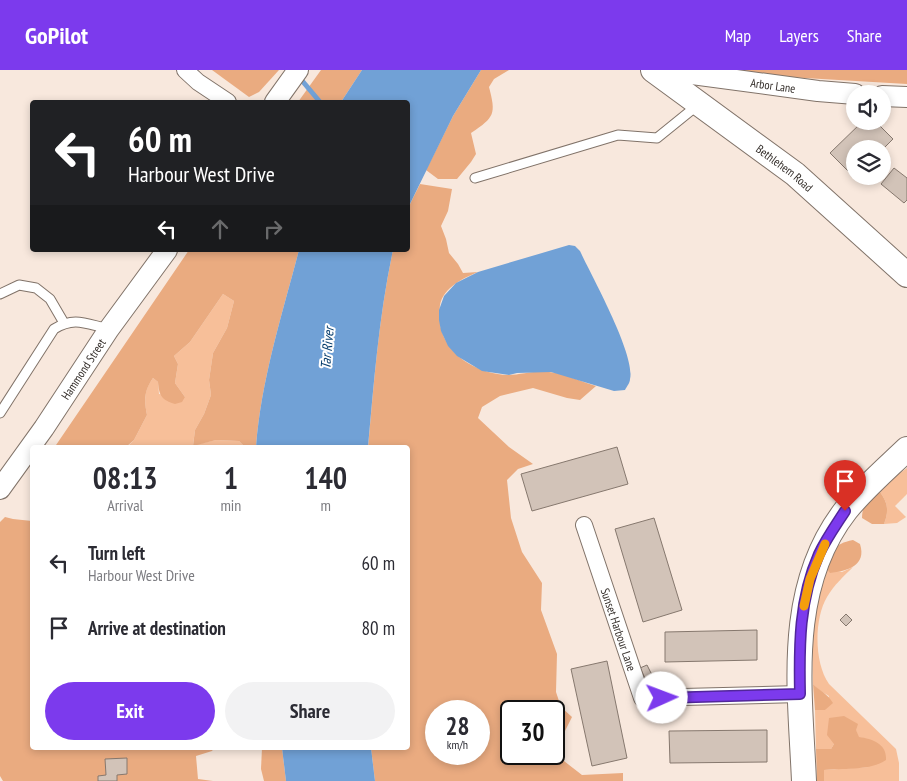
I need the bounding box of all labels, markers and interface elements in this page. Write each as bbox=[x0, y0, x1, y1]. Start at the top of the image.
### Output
text: GoPilot bbox=[25, 20, 88, 51]
text: Map bbox=[725, 24, 751, 47]
text: Layers bbox=[779, 24, 819, 47]
text: Share bbox=[847, 24, 882, 47]
street label: Arbor Lane bbox=[750, 75, 796, 95]
map controls bbox=[846, 85, 891, 185]
button: sound bbox=[846, 85, 891, 130]
text: 60 m bbox=[128, 116, 192, 162]
icon: left bbox=[45, 120, 110, 185]
button: layers bbox=[846, 140, 891, 185]
street label: Bethlehem Road bbox=[753, 141, 816, 194]
text: Harbour West Drive bbox=[128, 160, 275, 188]
icon: left bbox=[153, 215, 181, 243]
icon: ahead bbox=[206, 215, 234, 243]
icon: right bbox=[259, 215, 287, 243]
water label: Tar River bbox=[316, 324, 338, 370]
street label: Hammond Street bbox=[57, 335, 109, 402]
text: 08:13 bbox=[93, 458, 158, 497]
text: 1 bbox=[224, 458, 238, 497]
text: 140 bbox=[304, 458, 347, 497]
pin bbox=[824, 460, 866, 511]
icon: arrive bbox=[831, 467, 859, 495]
text: Arrival bbox=[107, 495, 143, 515]
text: min bbox=[220, 495, 241, 515]
text: m bbox=[320, 495, 331, 515]
text: Turn left bbox=[88, 541, 145, 565]
icon: left bbox=[45, 549, 73, 577]
text: 60 m bbox=[362, 551, 395, 575]
text: Harbour West Drive bbox=[88, 565, 195, 585]
street label: Sunset Harbour Lane bbox=[598, 586, 640, 673]
icon: arrive bbox=[45, 614, 73, 642]
text: Arrive at destination bbox=[88, 616, 226, 640]
text: 80 m bbox=[362, 616, 395, 640]
position arrow bbox=[635, 671, 687, 723]
button: Exit bbox=[45, 682, 215, 740]
button: Share bbox=[225, 682, 395, 740]
speed limit sign: 30 bbox=[500, 700, 565, 765]
text: 28 bbox=[446, 710, 469, 742]
text: km/h bbox=[447, 737, 468, 752]

